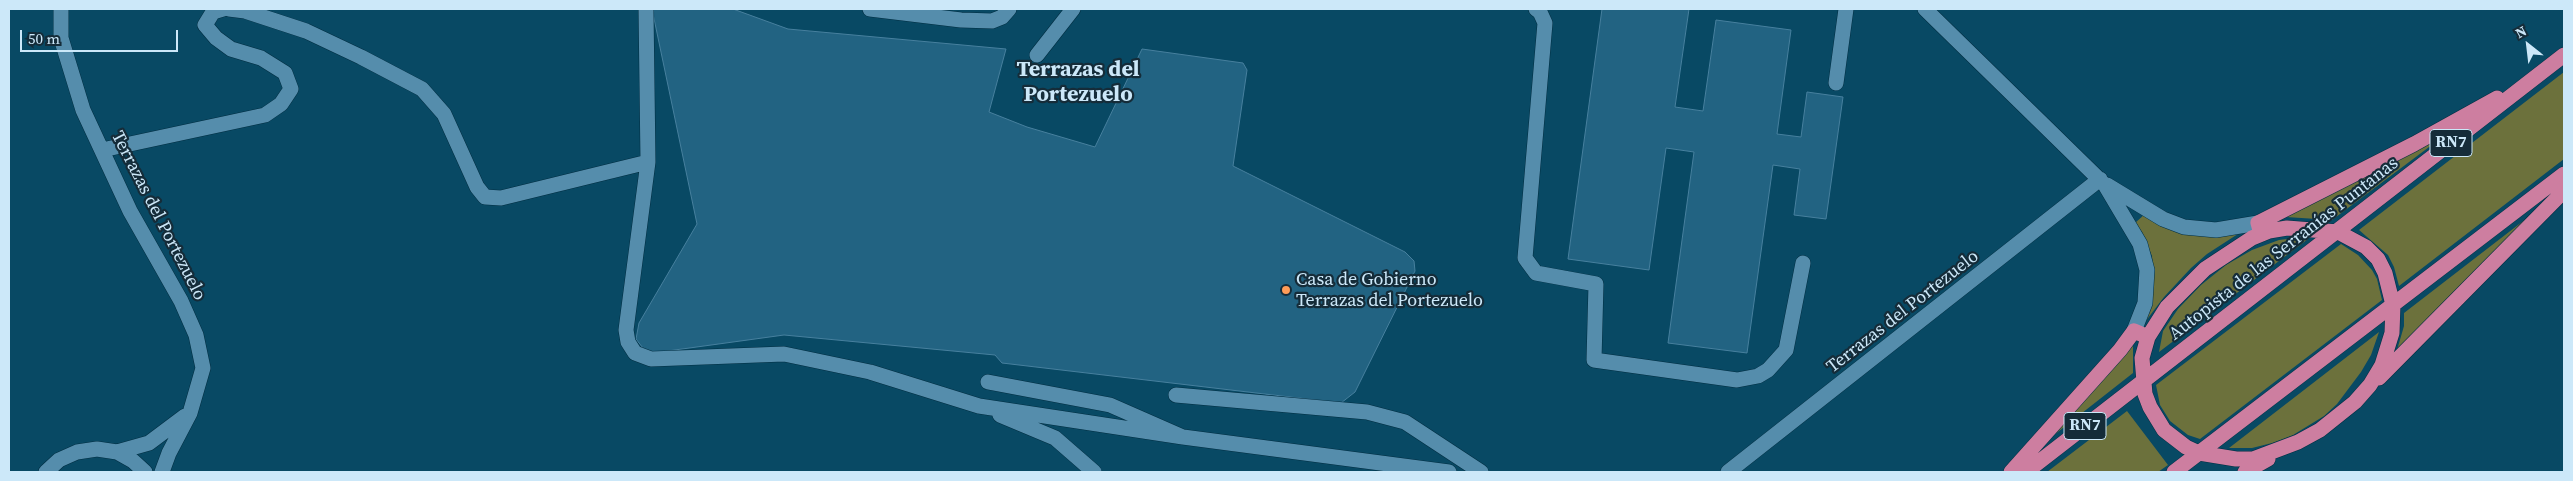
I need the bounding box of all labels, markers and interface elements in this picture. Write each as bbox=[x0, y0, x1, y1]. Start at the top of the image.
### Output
scale bar bbox=[22, 20, 180, 52]
north arrow bbox=[2503, 20, 2553, 70]
text: N bbox=[2511, 21, 2530, 43]
text: 50 m bbox=[28, 28, 60, 49]
district label: Terrazas del Portezuelo bbox=[1016, 57, 1140, 108]
street label: Terrazas del Portezuelo bbox=[106, 128, 210, 304]
road number: RN7 bbox=[2430, 130, 2472, 156]
street label: Autopista de las Serranías Puntanas bbox=[2165, 153, 2403, 345]
street label: Terrazas del Portezuelo bbox=[1823, 246, 1983, 378]
place label: Casa de Gobierno Terrazas del Portezuelo bbox=[1296, 269, 1483, 312]
marker: Casa de Gobierno Terrazas del Portezuelo bbox=[1280, 284, 1292, 296]
road number: RN7 bbox=[2064, 412, 2106, 440]

